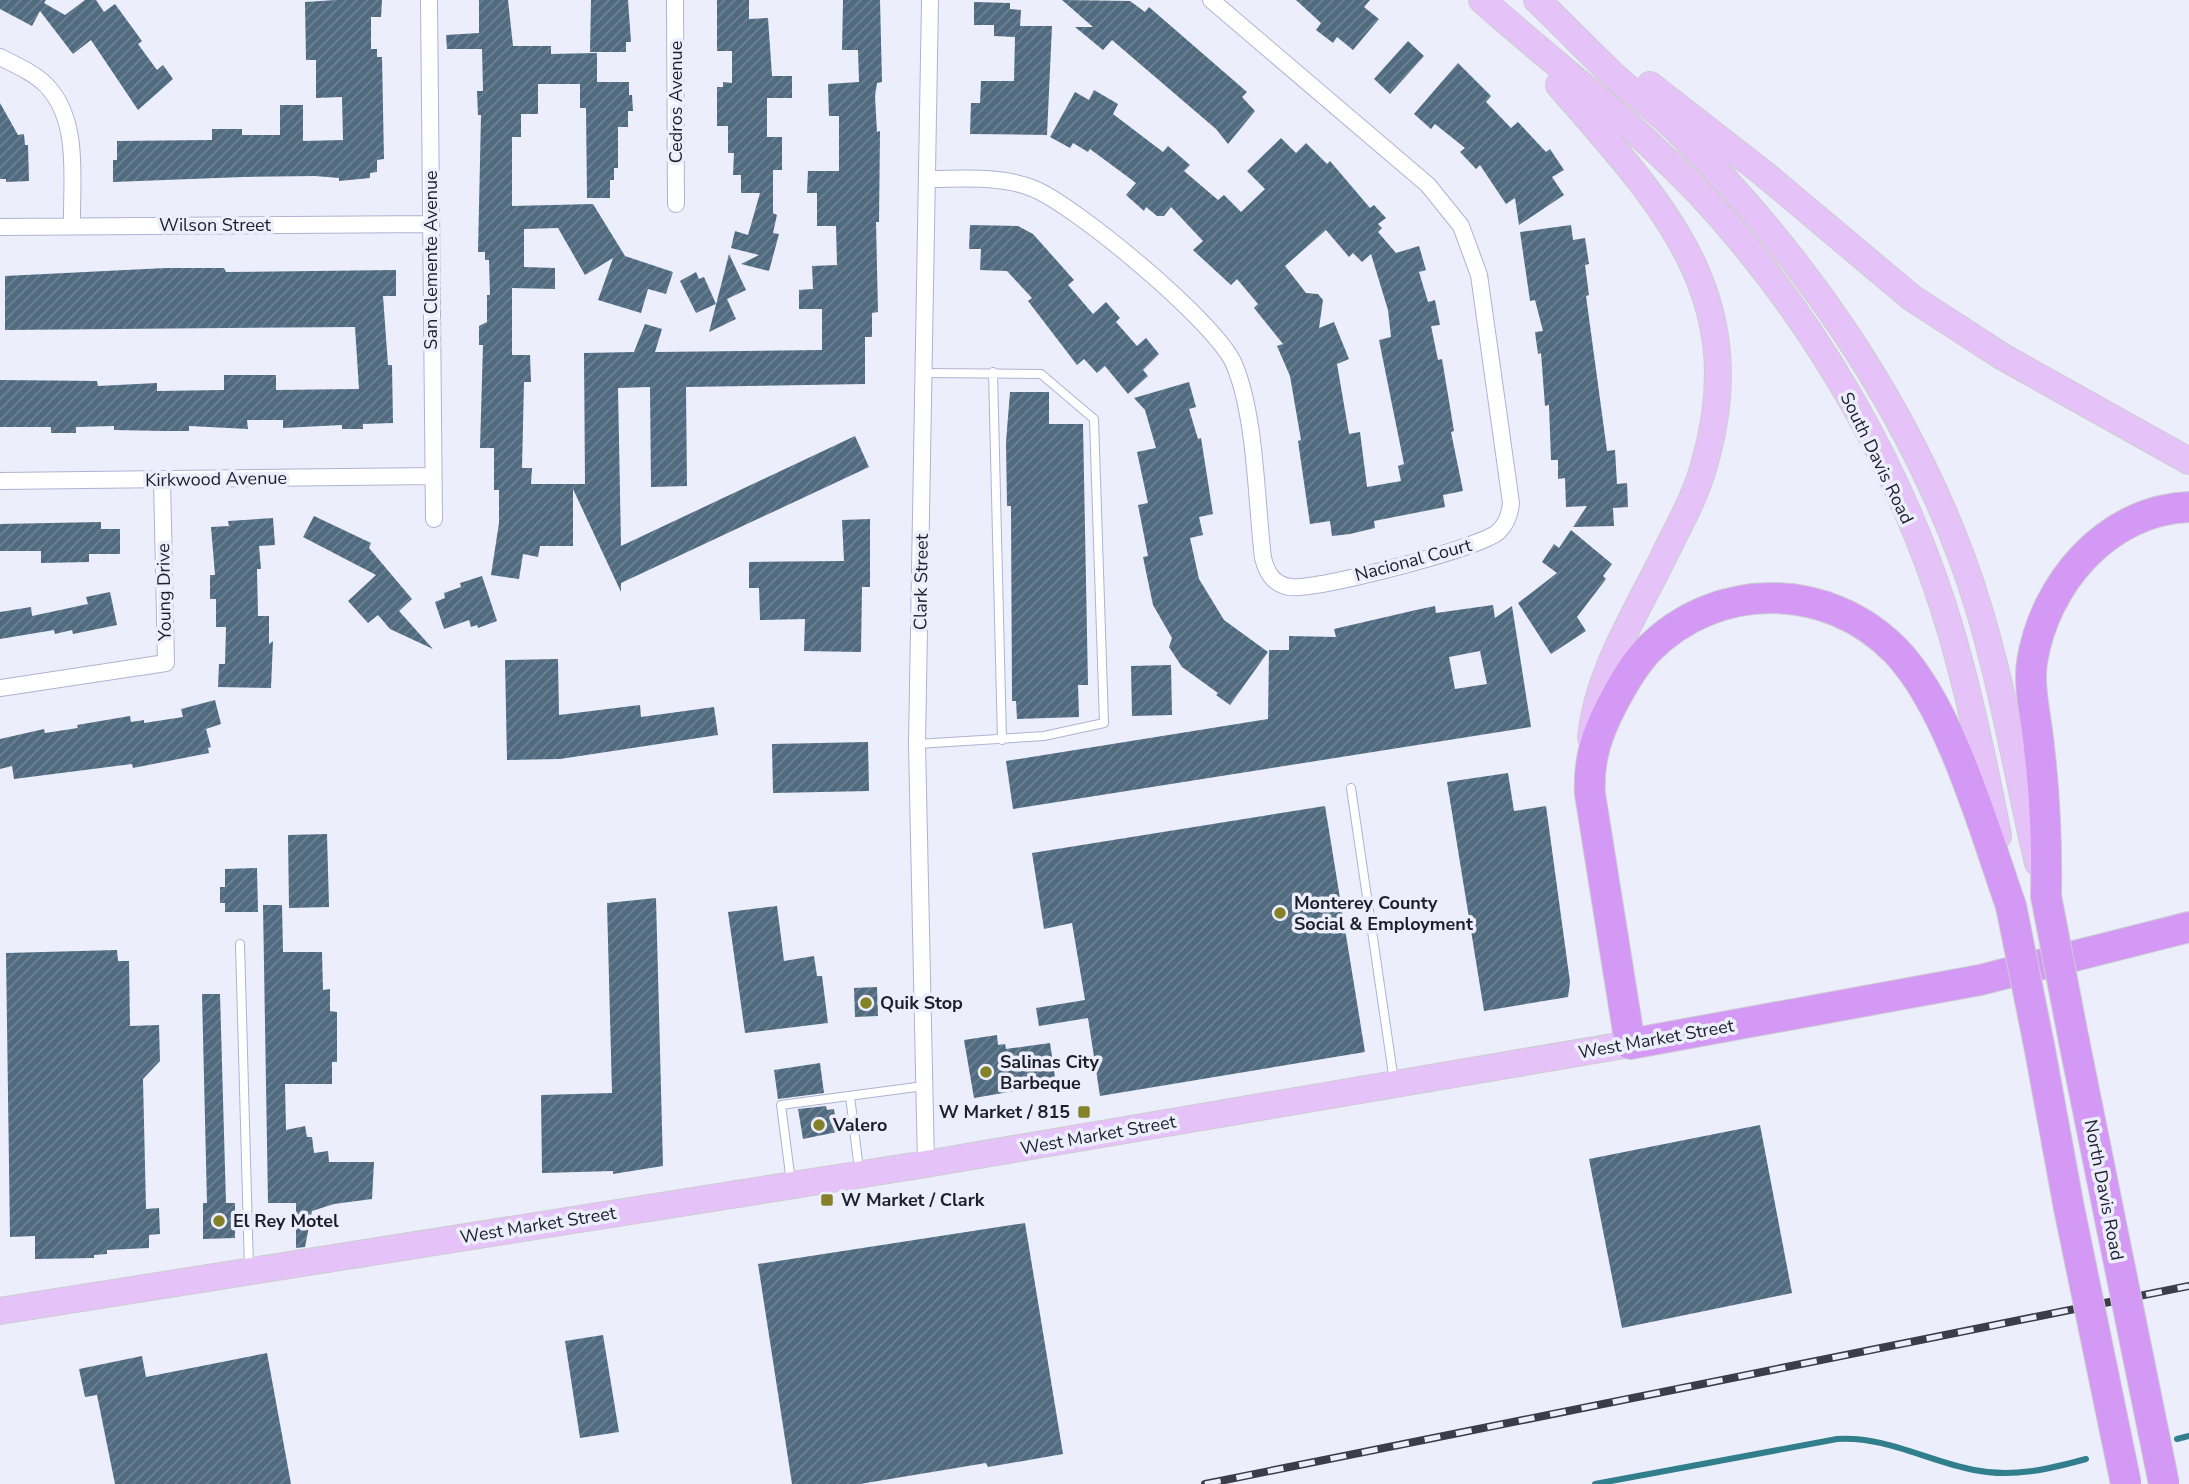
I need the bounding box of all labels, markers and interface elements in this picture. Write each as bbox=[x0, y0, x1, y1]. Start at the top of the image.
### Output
street label: Cedros Avenue bbox=[664, 41, 688, 163]
street label: San Clemente Avenue bbox=[419, 170, 443, 350]
street label: Wilson Street bbox=[159, 213, 272, 237]
street label: South Davis Road bbox=[1835, 388, 1919, 528]
street label: Kirkwood Avenue bbox=[145, 466, 287, 492]
street label: Clark Street bbox=[908, 533, 934, 630]
street label: Nacional Court bbox=[1352, 533, 1475, 587]
street label: Young Drive bbox=[151, 543, 177, 642]
place label: Monterey County Social & Employment bbox=[1294, 891, 1473, 936]
marker: Monterey County Social & Employment bbox=[1272, 905, 1288, 921]
place label: Quik Stop bbox=[880, 991, 963, 1015]
marker: Quik Stop bbox=[858, 995, 874, 1011]
street label: West Market Street bbox=[1576, 1013, 1736, 1065]
place label: Salinas City Barbeque bbox=[1000, 1050, 1099, 1095]
marker: Salinas City Barbeque bbox=[978, 1064, 994, 1080]
place label: W Market / 815 bbox=[939, 1100, 1070, 1124]
marker: W Market / 815 bbox=[1076, 1104, 1092, 1120]
street label: West Market Street bbox=[1018, 1109, 1178, 1161]
place label: Valero bbox=[832, 1113, 887, 1137]
marker: Valero bbox=[811, 1117, 827, 1133]
street label: North Davis Road bbox=[2079, 1118, 2129, 1262]
place label: W Market / Clark bbox=[841, 1188, 985, 1212]
marker: W Market / Clark bbox=[819, 1192, 835, 1208]
street label: West Market Street bbox=[458, 1201, 618, 1249]
place label: El Rey Motel bbox=[233, 1209, 339, 1233]
marker: El Rey Motel bbox=[211, 1213, 227, 1229]

